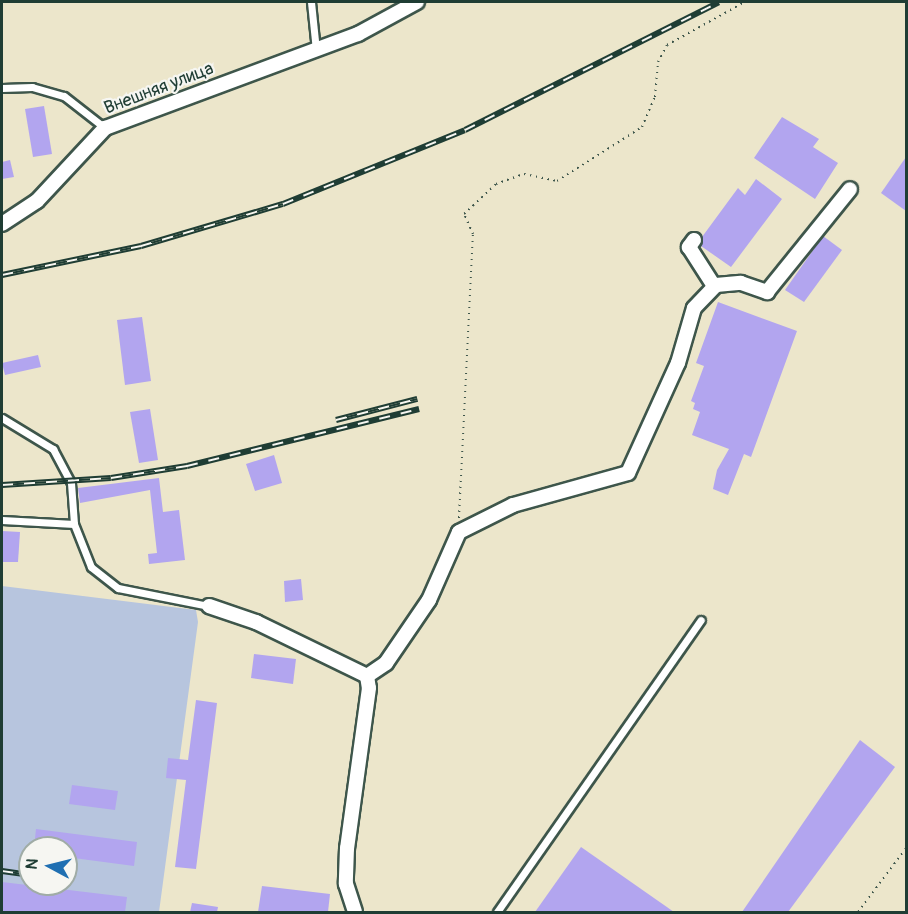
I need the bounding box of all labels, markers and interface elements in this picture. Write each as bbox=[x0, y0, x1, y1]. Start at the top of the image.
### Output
street label: Внешняя улица bbox=[101, 58, 217, 120]
north arrow bbox=[18, 836, 78, 896]
text: N bbox=[22, 857, 43, 871]

